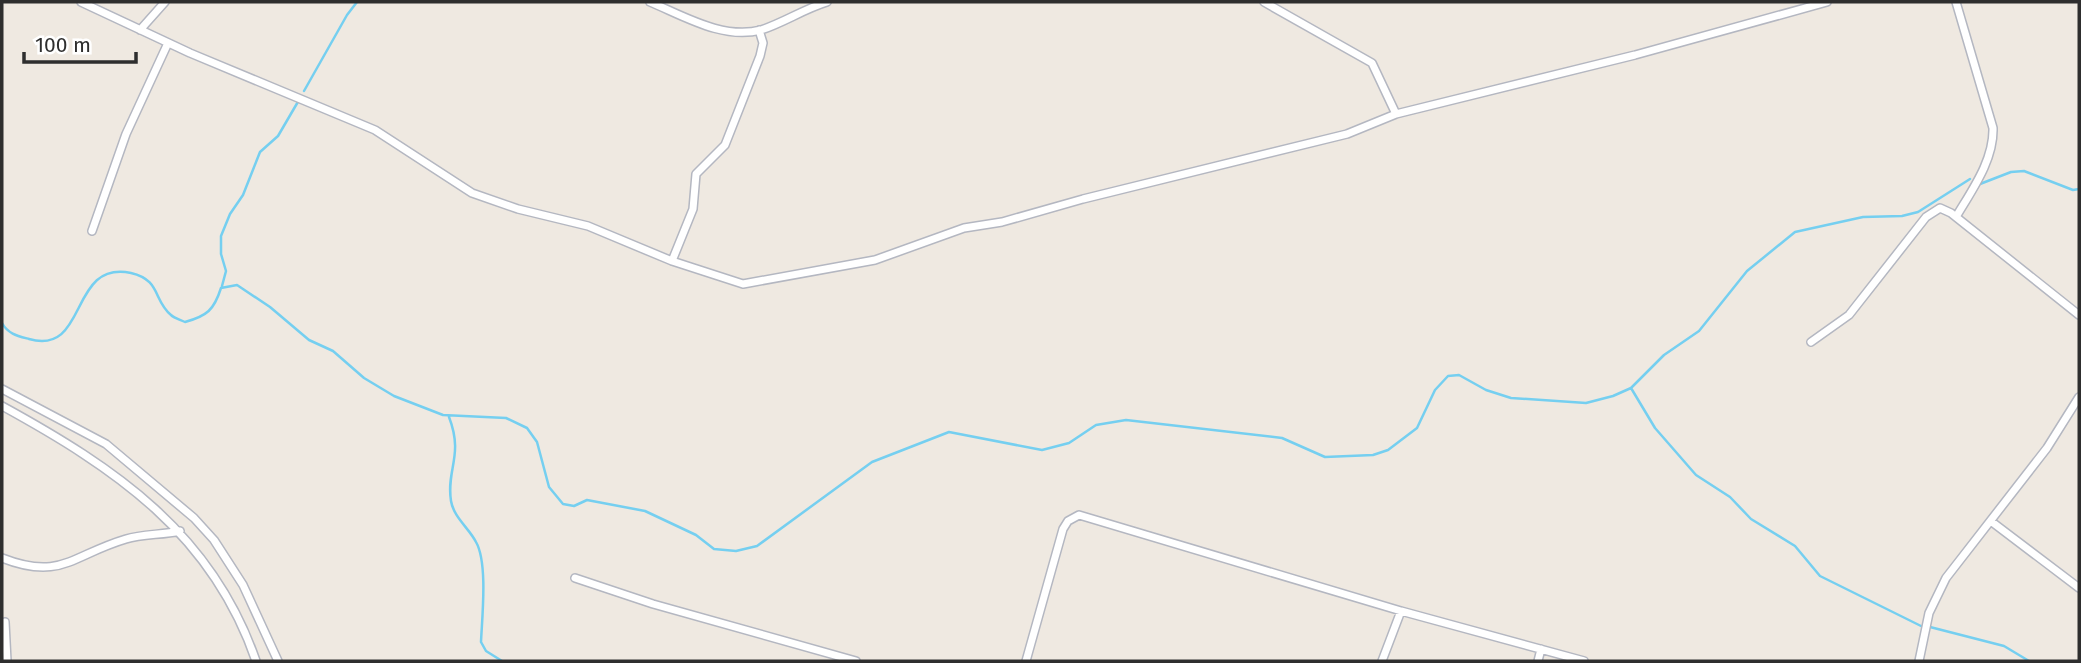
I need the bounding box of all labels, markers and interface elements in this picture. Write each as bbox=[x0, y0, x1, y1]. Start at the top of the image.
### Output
scale bar bbox=[24, 21, 136, 65]
text: 100 m bbox=[35, 32, 91, 58]

